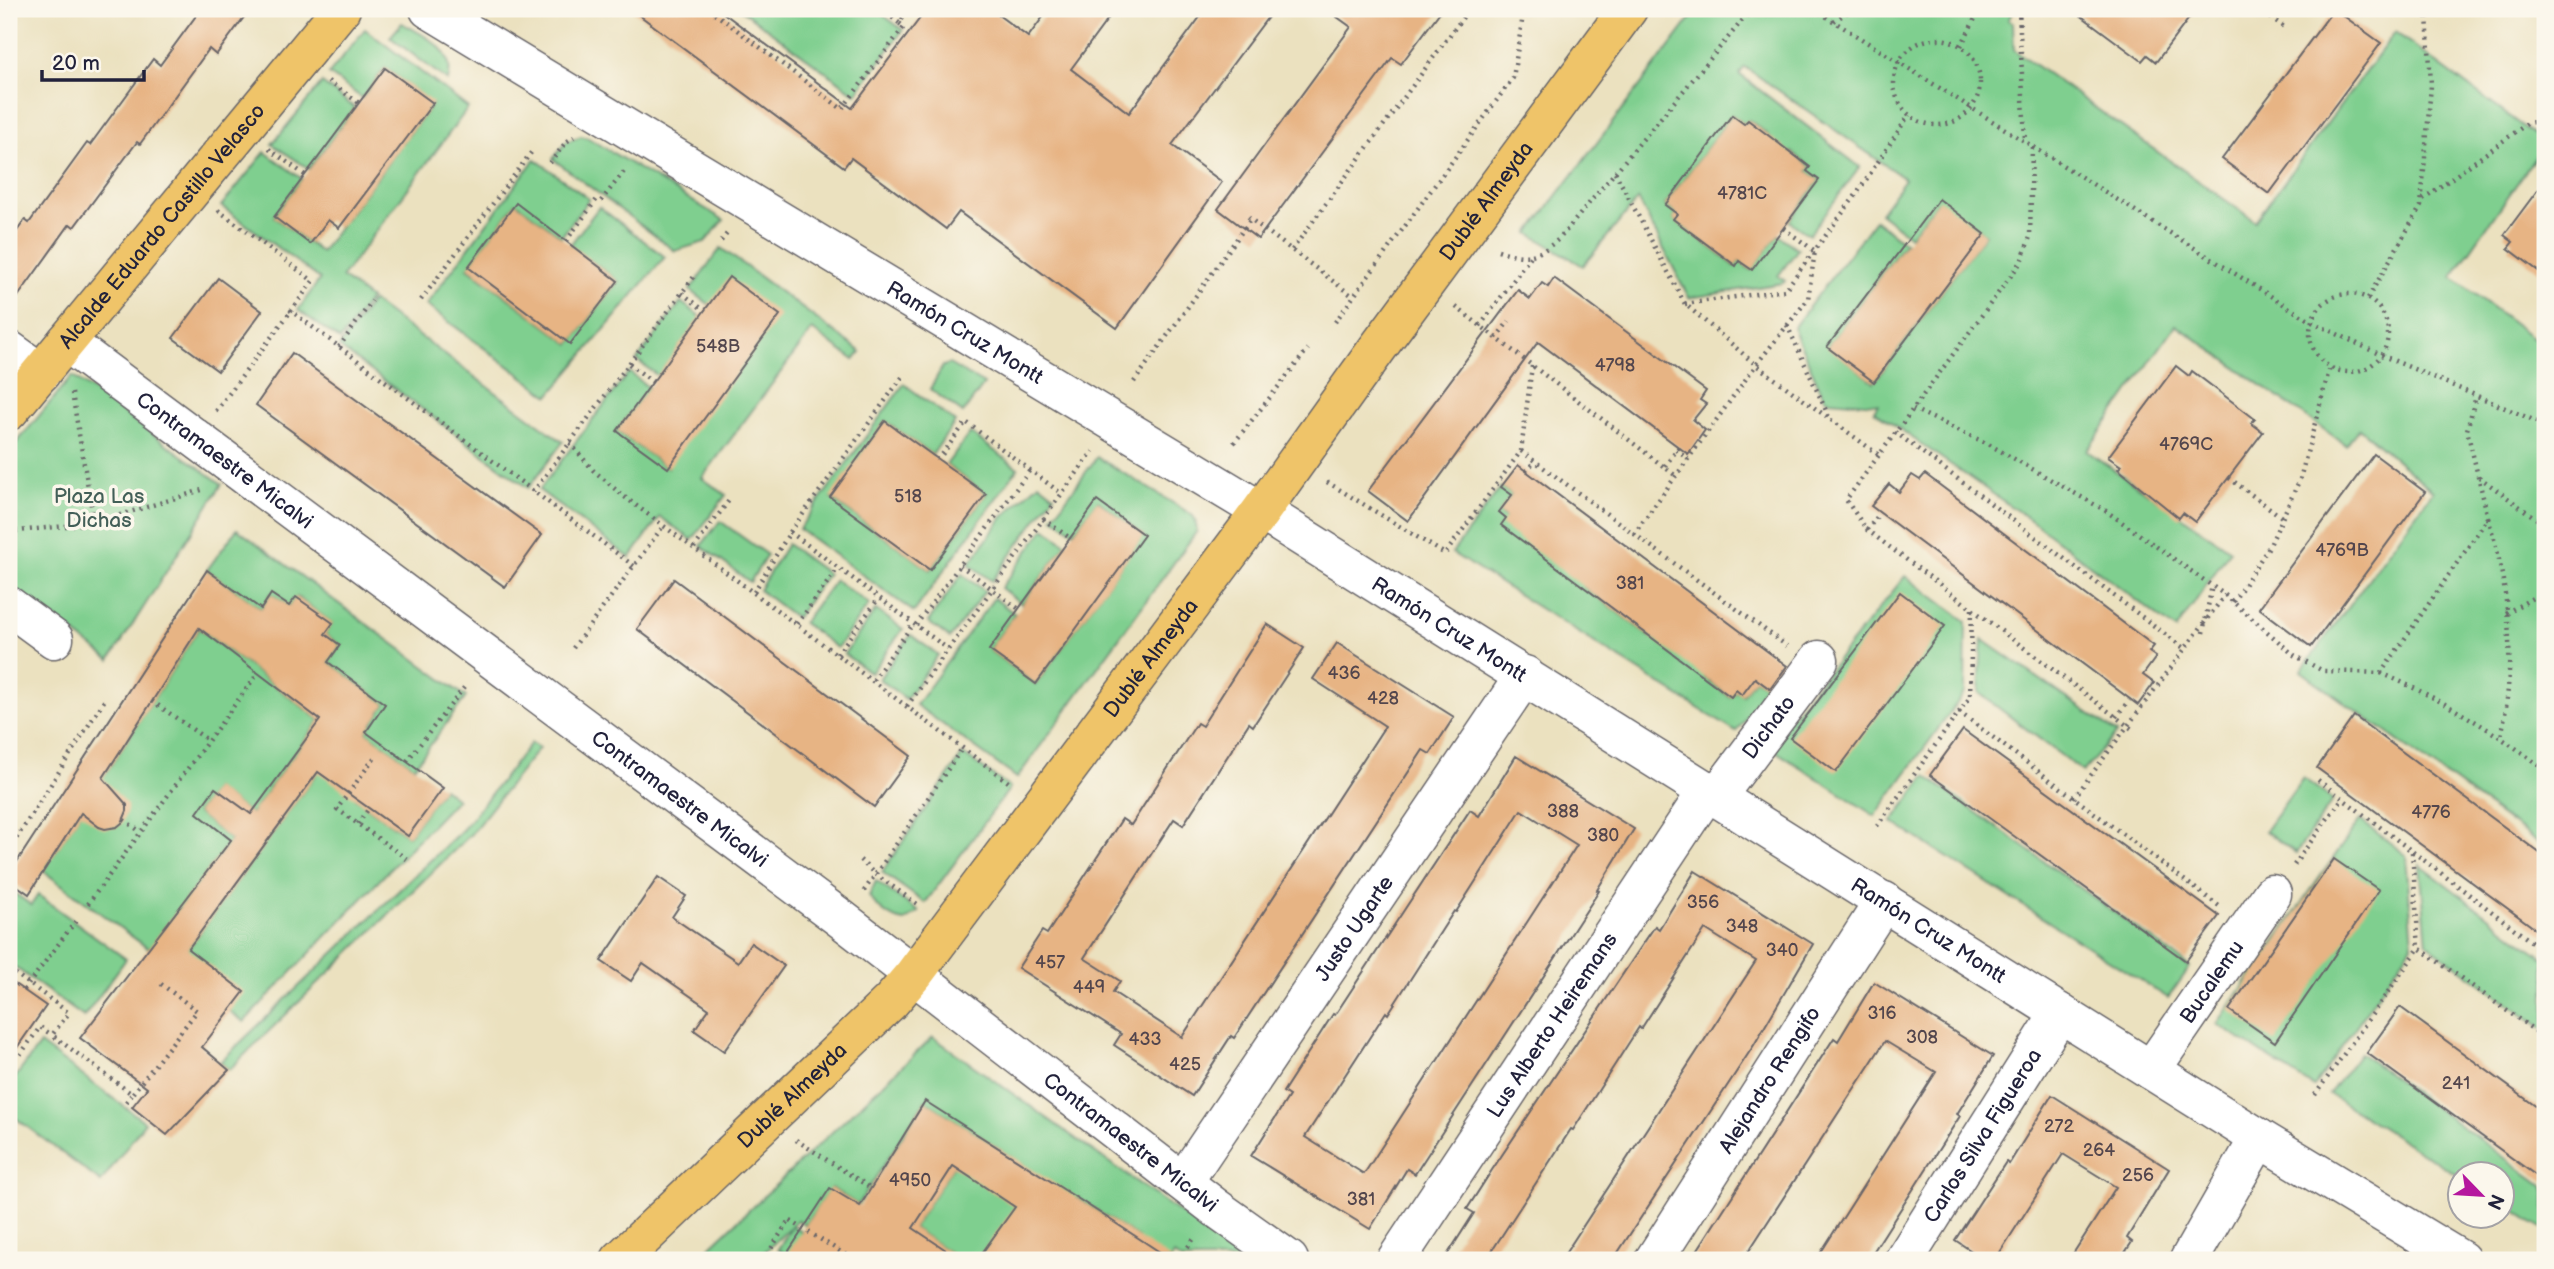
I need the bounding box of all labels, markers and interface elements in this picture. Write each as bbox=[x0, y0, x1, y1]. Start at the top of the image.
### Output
scale bar bbox=[42, 38, 144, 82]
text: 20 m bbox=[52, 51, 100, 76]
street label: Alcalde Eduardo Castillo Velasco bbox=[54, 99, 271, 354]
street label: Dublé Almeyda bbox=[1434, 137, 1539, 266]
house number: 4781C bbox=[1717, 183, 1767, 204]
street label: Ramón Cruz Montt bbox=[882, 276, 1048, 390]
house number: 548B bbox=[696, 336, 740, 357]
house number: 4798 bbox=[1595, 355, 1635, 376]
street label: Contramaestre Micalvi bbox=[131, 387, 318, 535]
house number: 4769C bbox=[2159, 434, 2213, 455]
park label: Plaza Las Dichas bbox=[54, 484, 144, 533]
house number: 518 bbox=[894, 486, 922, 507]
house number: 4769B bbox=[2315, 540, 2369, 561]
street label: Ramón Cruz Montt bbox=[1367, 572, 1532, 688]
house number: 381 bbox=[1616, 573, 1644, 594]
street label: Dublé Almeyda bbox=[1099, 594, 1204, 723]
house number: 436 bbox=[1327, 663, 1361, 684]
house number: 428 bbox=[1367, 688, 1399, 709]
street label: Dichato bbox=[1737, 691, 1801, 764]
street label: Contramaestre Micalvi bbox=[586, 725, 773, 873]
house number: 388 bbox=[1547, 801, 1579, 822]
house number: 4776 bbox=[2411, 802, 2451, 823]
house number: 380 bbox=[1587, 825, 1619, 846]
street label: Justo Ugarte bbox=[1310, 871, 1399, 986]
street label: Ramón Cruz Montt bbox=[1846, 873, 2011, 989]
house number: 356 bbox=[1687, 892, 1719, 913]
house number: 348 bbox=[1726, 916, 1758, 937]
street label: Lus Alberto Heiremans bbox=[1482, 928, 1623, 1123]
street label: Bucalemu bbox=[2175, 936, 2249, 1028]
house number: 340 bbox=[1766, 940, 1798, 961]
house number: 457 bbox=[1035, 952, 1065, 973]
house number: 449 bbox=[1073, 977, 1105, 998]
street label: Alejandro Rengifo bbox=[1714, 1002, 1826, 1158]
house number: 316 bbox=[1867, 1003, 1897, 1024]
house number: 308 bbox=[1906, 1027, 1938, 1048]
house number: 433 bbox=[1128, 1029, 1162, 1050]
street label: Dublé Almeyda bbox=[733, 1038, 852, 1154]
street label: Carlos Silva Figueroa bbox=[1919, 1044, 2047, 1228]
house number: 425 bbox=[1169, 1054, 1201, 1075]
street label: Contramaestre Micalvi bbox=[1038, 1067, 1223, 1218]
house number: 241 bbox=[2442, 1073, 2470, 1094]
house number: 272 bbox=[2044, 1116, 2074, 1137]
house number: 264 bbox=[2083, 1140, 2115, 1161]
north arrow bbox=[2446, 1160, 2516, 1230]
house number: 256 bbox=[2122, 1165, 2154, 1186]
house number: 4950 bbox=[889, 1170, 931, 1191]
house number: 381 bbox=[1347, 1189, 1375, 1210]
text: N bbox=[2482, 1190, 2508, 1213]

